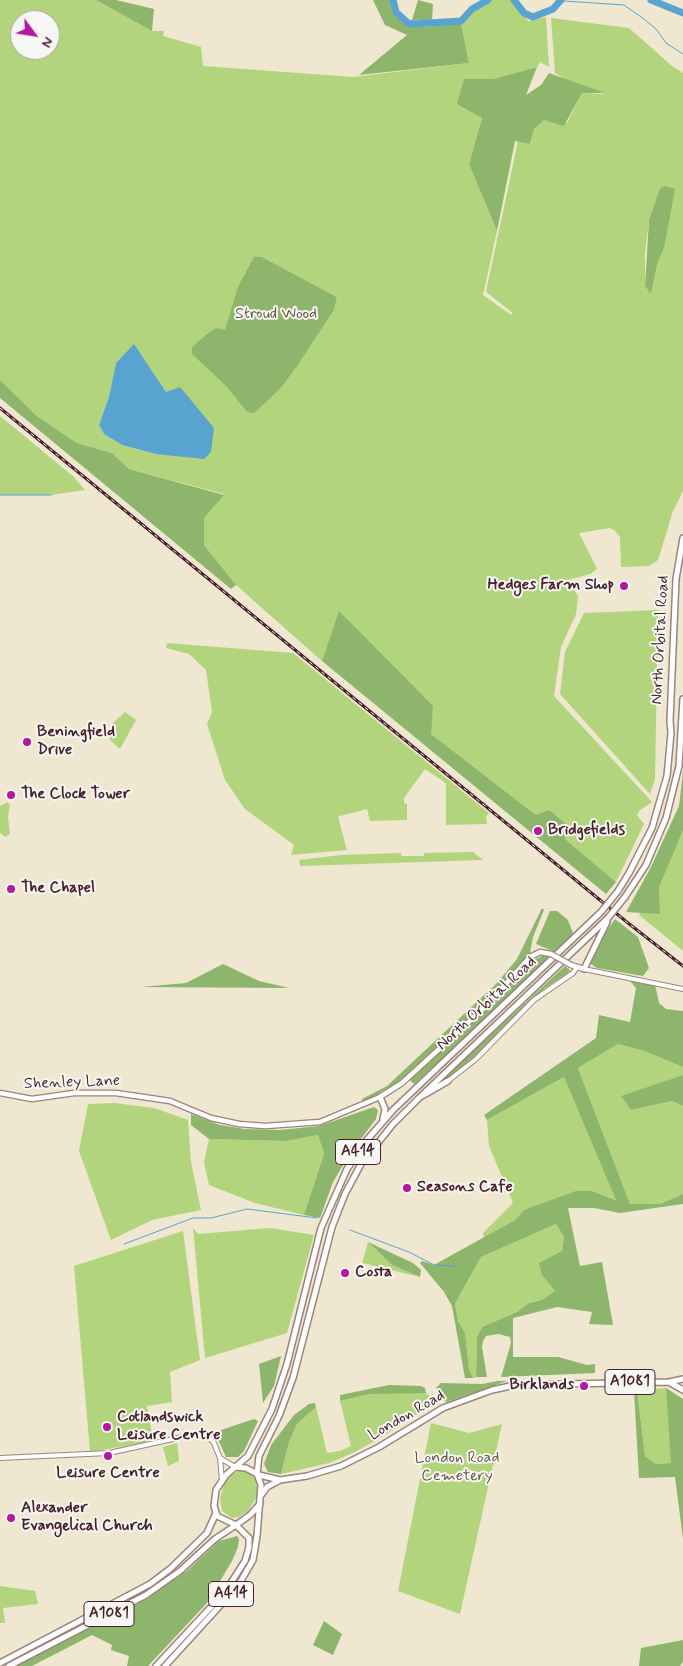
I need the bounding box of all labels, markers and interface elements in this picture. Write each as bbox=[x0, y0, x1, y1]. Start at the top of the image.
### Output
north arrow bbox=[10, 10, 60, 60]
text: N bbox=[37, 34, 57, 51]
park label: Stroud Wood bbox=[235, 305, 317, 325]
street label: North Orbital Road bbox=[648, 575, 674, 705]
place label: Hedges Farm Shop bbox=[487, 576, 614, 596]
marker: Hedges Farm Shop bbox=[618, 580, 630, 592]
place label: Beningfield Drive bbox=[37, 723, 115, 761]
marker: Beningfield Drive bbox=[21, 736, 33, 748]
place label: The Clock Tower bbox=[21, 785, 130, 805]
marker: The Clock Tower bbox=[5, 789, 17, 801]
place label: Bridgefields bbox=[548, 821, 625, 841]
marker: Bridgefields bbox=[532, 825, 544, 837]
place label: The Chapel bbox=[21, 879, 95, 899]
marker: The Chapel bbox=[5, 883, 17, 895]
street label: North Orbital Road bbox=[433, 953, 541, 1055]
street label: Shenley Lane bbox=[24, 1072, 120, 1094]
road number: A414 bbox=[336, 1140, 380, 1164]
place label: Seasons Cafe bbox=[417, 1178, 513, 1198]
marker: Seasons Cafe bbox=[401, 1182, 413, 1194]
place label: Costa bbox=[355, 1263, 392, 1283]
marker: Costa bbox=[339, 1267, 351, 1279]
road number: A1081 bbox=[605, 1370, 655, 1394]
place label: Birklands bbox=[510, 1376, 574, 1396]
marker: Birklands bbox=[578, 1380, 590, 1392]
street label: London Road bbox=[365, 1386, 449, 1446]
place label: Cotlandswick Leisure Centre bbox=[117, 1408, 220, 1446]
marker: Cotlandswick Leisure Centre bbox=[101, 1421, 113, 1433]
park label: London Road Cemetery bbox=[415, 1449, 499, 1487]
marker: Leisure Centre bbox=[102, 1450, 114, 1462]
place label: Leisure Centre bbox=[56, 1464, 160, 1484]
place label: Alexander Evangelical Church bbox=[21, 1499, 153, 1537]
marker: Alexander Evangelical Church bbox=[5, 1512, 17, 1524]
road number: A414 bbox=[208, 1582, 254, 1606]
road number: A1081 bbox=[84, 1602, 134, 1626]

